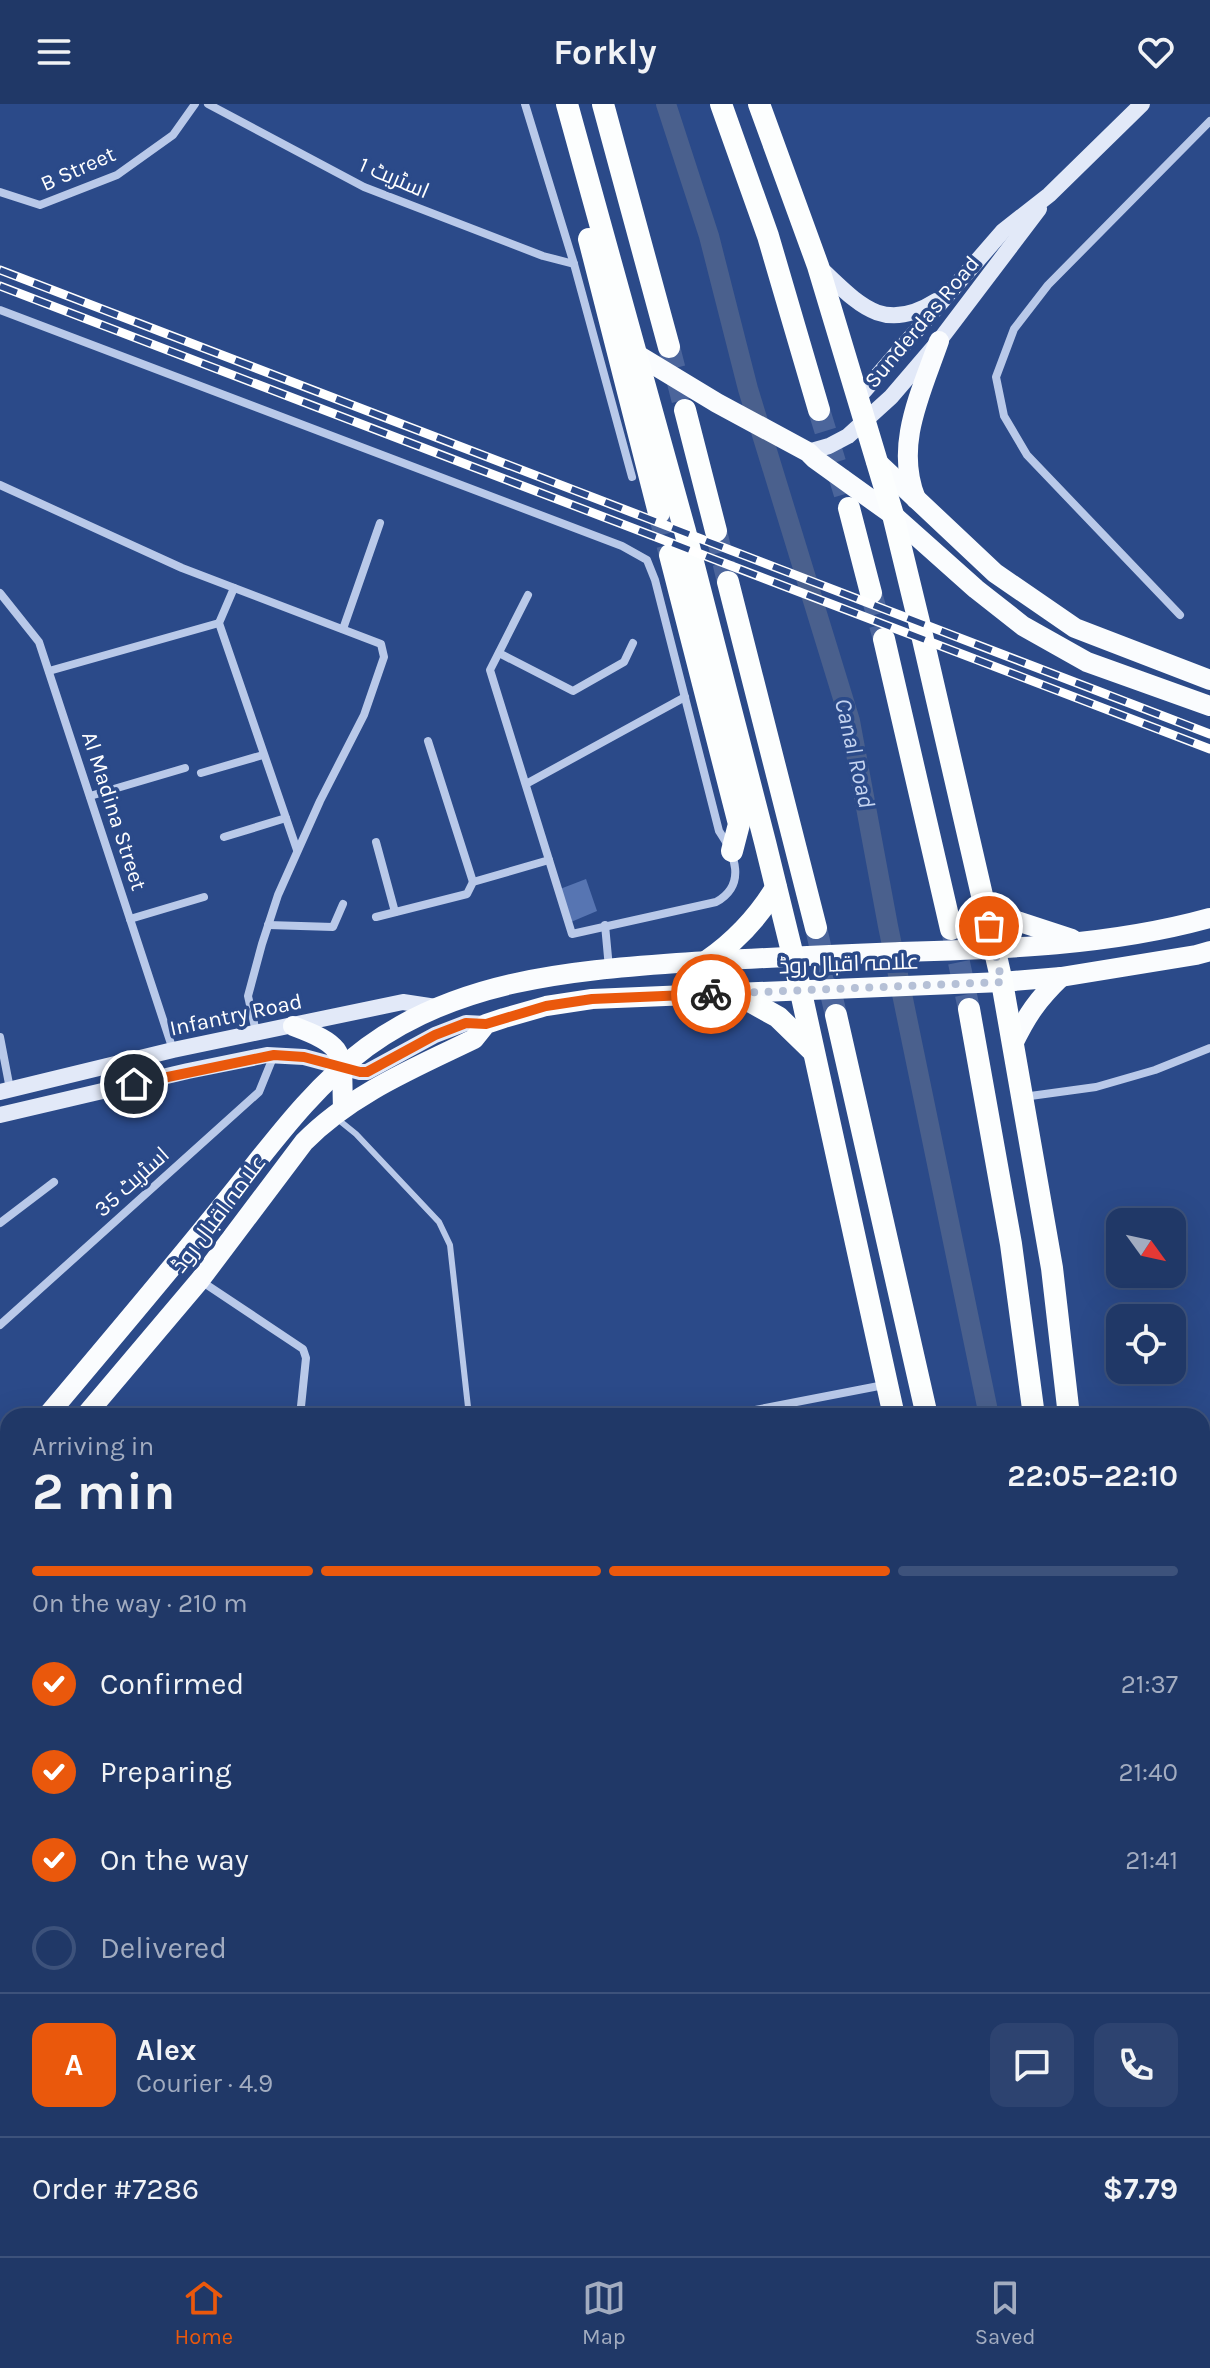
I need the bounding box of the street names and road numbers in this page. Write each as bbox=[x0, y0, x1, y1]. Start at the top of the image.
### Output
street label: B Street bbox=[36, 141, 120, 197]
street label: اسٹریٹ 1 bbox=[355, 152, 433, 204]
street label: Sunderdas Road bbox=[859, 251, 985, 393]
street label: Al Madina Street bbox=[76, 728, 152, 894]
street label: علامہ اقبال روڈ bbox=[778, 949, 920, 979]
street label: Infantry Road bbox=[167, 988, 305, 1042]
street label: اسٹریٹ 35 bbox=[89, 1142, 175, 1222]
street label: علامہ اقبال روڈ bbox=[166, 1150, 272, 1278]

